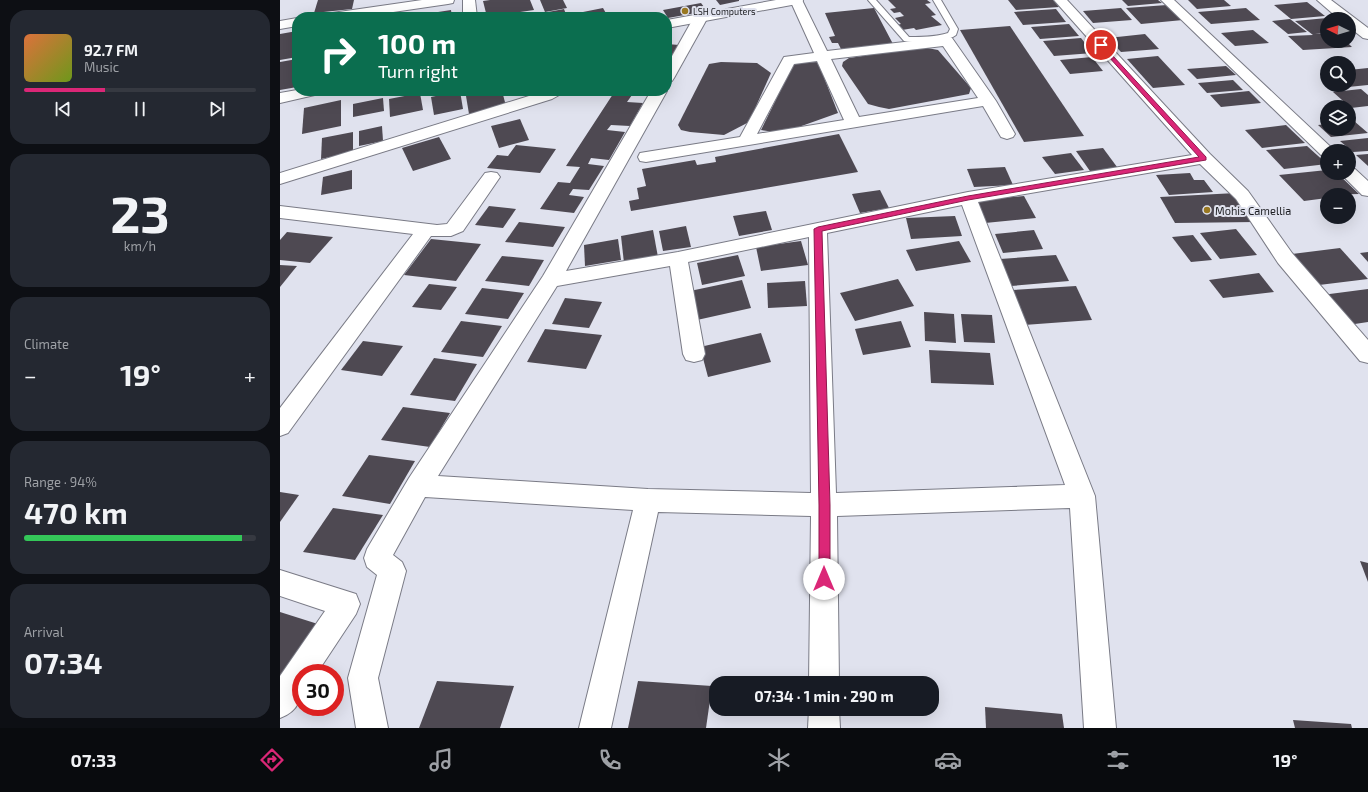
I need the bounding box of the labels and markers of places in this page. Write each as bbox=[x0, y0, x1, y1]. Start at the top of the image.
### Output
marker: LSH Computers bbox=[680, 6, 690, 16]
place label: LSH Computers bbox=[693, 6, 756, 17]
pin bbox=[1084, 28, 1118, 62]
place label: Mohis Camellia bbox=[1215, 204, 1291, 217]
marker: Mohis Camellia bbox=[1202, 205, 1212, 215]

